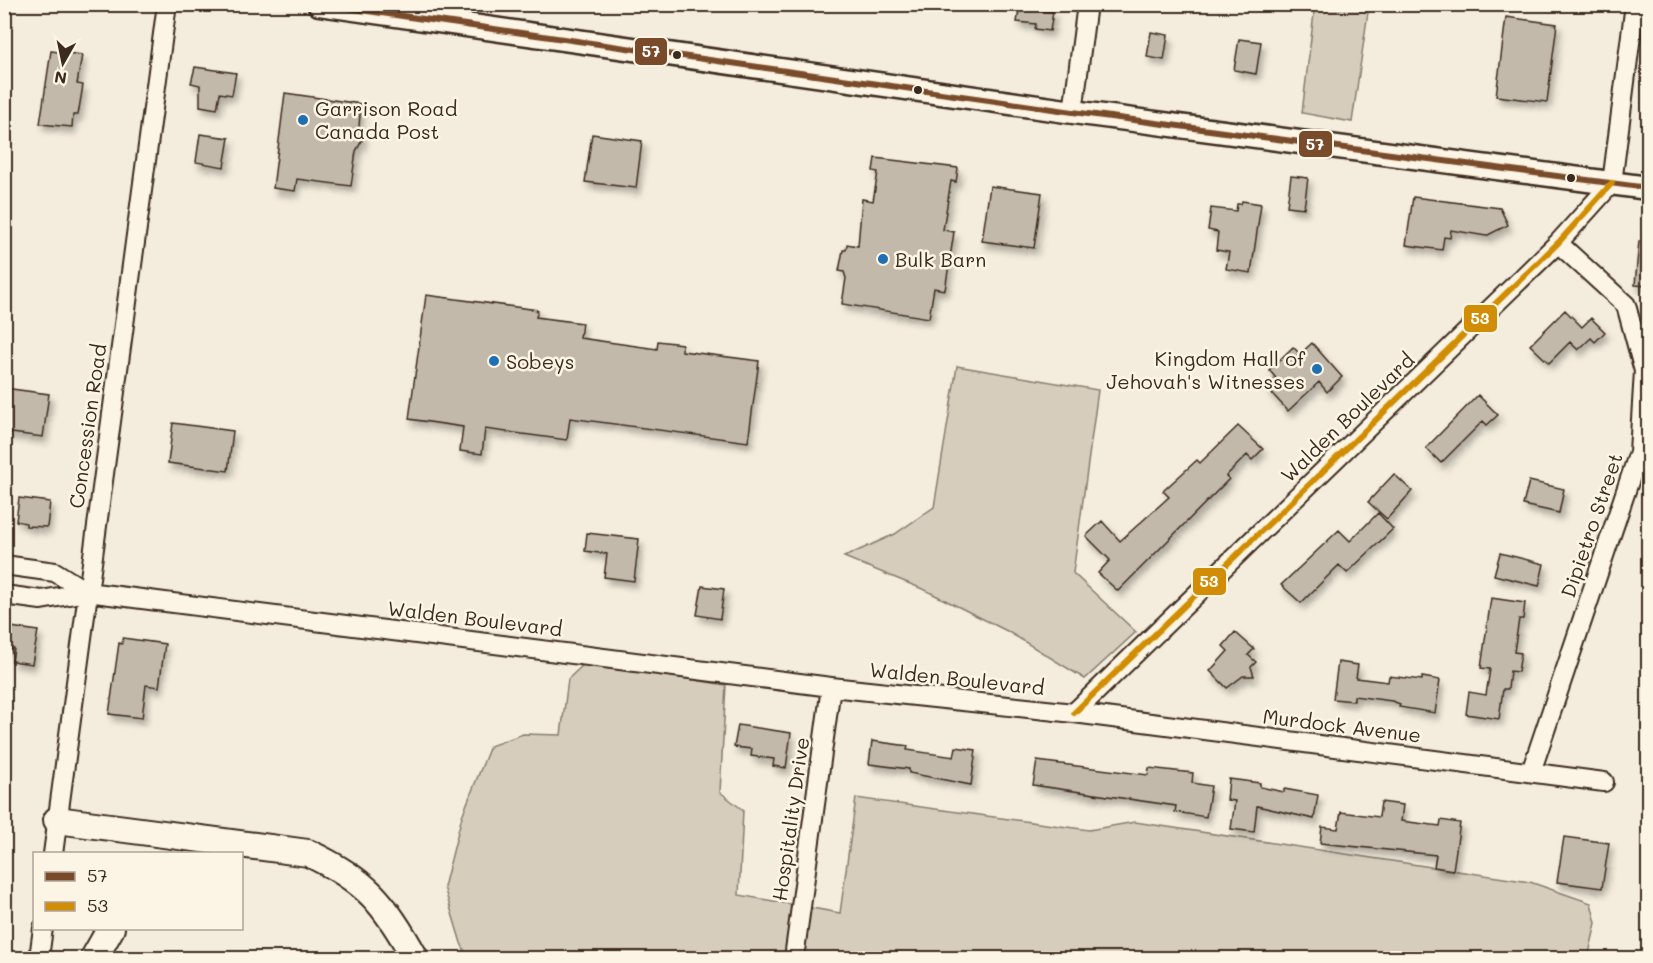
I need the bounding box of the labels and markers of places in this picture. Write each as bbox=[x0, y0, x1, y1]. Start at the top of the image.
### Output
unlabelled marker bbox=[671, 49, 683, 61]
unlabelled marker bbox=[912, 84, 924, 96]
place label: Garrison Road Canada Post bbox=[315, 95, 457, 144]
marker: Garrison Road Canada Post bbox=[296, 113, 310, 127]
unlabelled marker bbox=[1565, 172, 1577, 184]
place label: Bulk Barn bbox=[895, 246, 986, 272]
marker: Bulk Barn bbox=[876, 252, 890, 266]
place label: Kingdom Hall of Jehovah's Witnesses bbox=[1106, 345, 1306, 394]
place label: Sobeys bbox=[506, 348, 574, 374]
marker: Sobeys bbox=[487, 354, 501, 368]
marker: Kingdom Hall of Jehovah's Witnesses bbox=[1310, 362, 1324, 376]

